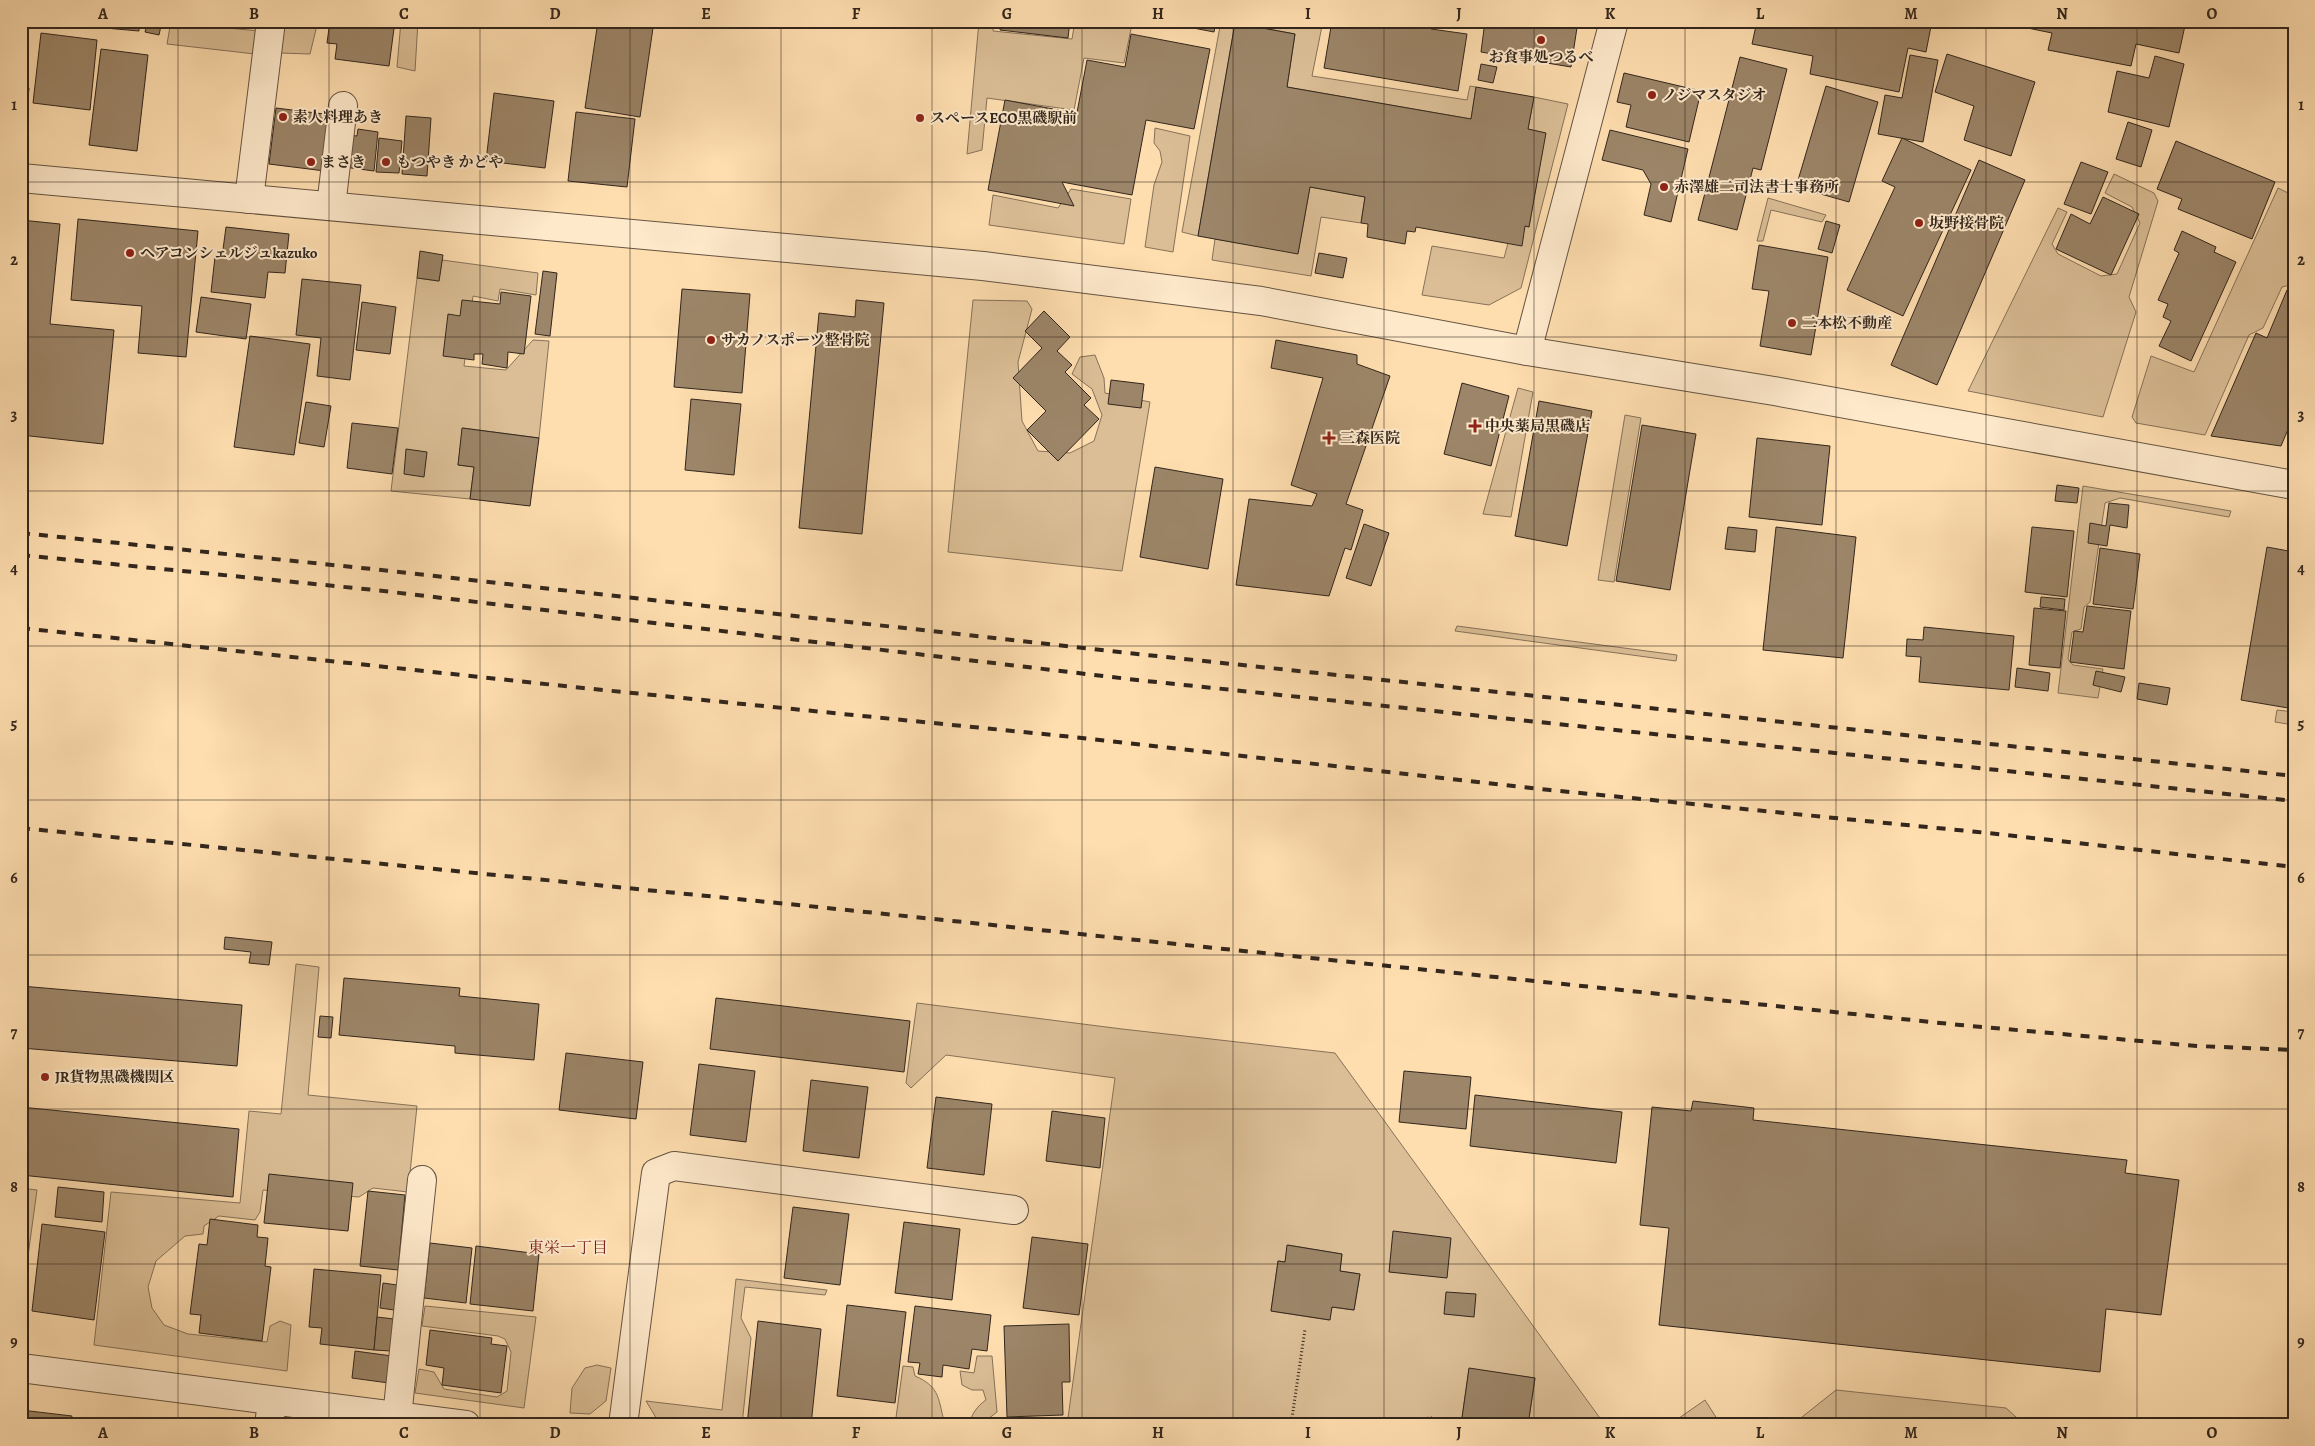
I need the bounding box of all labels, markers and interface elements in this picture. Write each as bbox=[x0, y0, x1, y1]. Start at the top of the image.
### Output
text: A bbox=[97, 3, 109, 25]
text: B bbox=[249, 3, 259, 25]
text: C bbox=[399, 3, 409, 25]
text: D bbox=[549, 3, 561, 25]
text: E bbox=[701, 3, 711, 25]
text: F bbox=[852, 3, 861, 25]
text: G bbox=[1002, 3, 1012, 25]
text: H bbox=[1152, 3, 1164, 25]
text: I bbox=[1305, 3, 1311, 25]
text: J bbox=[1456, 3, 1462, 25]
text: K bbox=[1605, 3, 1616, 25]
text: L bbox=[1756, 3, 1765, 25]
text: M bbox=[1904, 3, 1918, 25]
text: N bbox=[2056, 3, 2068, 25]
text: O bbox=[2207, 3, 2218, 25]
marker: お食事処つるべ bbox=[1535, 34, 1547, 46]
place label: お食事処つるべ bbox=[1488, 47, 1594, 67]
place label: ノジマスタジオ bbox=[1662, 85, 1766, 105]
marker: ノジマスタジオ bbox=[1646, 89, 1658, 101]
text: 1 bbox=[11, 94, 17, 116]
text: 1 bbox=[2298, 94, 2304, 116]
place label: 素人料理あき bbox=[293, 107, 383, 127]
place label: スペースECO黒磯駅前 bbox=[930, 108, 1077, 128]
marker: 素人料理あき bbox=[277, 111, 289, 123]
marker: スペースECO黒磯駅前 bbox=[914, 112, 926, 124]
place label: まさき bbox=[321, 152, 366, 172]
place label: もつやき かどや bbox=[396, 152, 504, 172]
marker: まさき bbox=[305, 156, 317, 168]
marker: もつやき かどや bbox=[380, 156, 392, 168]
place label: 赤澤雄二司法書士事務所 bbox=[1674, 177, 1839, 197]
marker: 赤澤雄二司法書士事務所 bbox=[1658, 181, 1670, 193]
place label: 坂野接骨院 bbox=[1929, 213, 2004, 233]
marker: 坂野接骨院 bbox=[1913, 217, 1925, 229]
place label: ヘアコンシェルジュkazuko bbox=[140, 243, 318, 263]
marker: ヘアコンシェルジュkazuko bbox=[124, 247, 136, 259]
text: 2 bbox=[10, 249, 18, 271]
text: 2 bbox=[2297, 249, 2305, 271]
place label: 二本松不動産 bbox=[1802, 313, 1892, 333]
marker: 二本松不動産 bbox=[1786, 317, 1798, 329]
place label: サカノスポーツ整骨院 bbox=[721, 330, 870, 350]
marker: サカノスポーツ整骨院 bbox=[705, 334, 717, 346]
text: 3 bbox=[11, 404, 18, 426]
text: 3 bbox=[2298, 404, 2305, 426]
place label: 中央薬局黒磯店 bbox=[1485, 416, 1590, 436]
marker: 中央薬局黒磯店 bbox=[1469, 420, 1481, 432]
place label: 三森医院 bbox=[1340, 428, 1400, 448]
marker: 三森医院 bbox=[1322, 431, 1336, 445]
text: 4 bbox=[10, 558, 18, 580]
text: 4 bbox=[2297, 558, 2305, 580]
text: 5 bbox=[11, 713, 18, 735]
text: 5 bbox=[2298, 713, 2305, 735]
text: 6 bbox=[10, 867, 18, 889]
text: 6 bbox=[2297, 867, 2305, 889]
text: 7 bbox=[11, 1022, 18, 1044]
text: 7 bbox=[2298, 1022, 2305, 1044]
place label: JR貨物黒磯機関区 bbox=[55, 1067, 174, 1087]
marker: JR貨物黒磯機関区 bbox=[39, 1071, 51, 1083]
text: 8 bbox=[10, 1176, 18, 1198]
text: 8 bbox=[2297, 1176, 2305, 1198]
district label: 東栄一丁目 bbox=[528, 1237, 608, 1259]
text: 9 bbox=[10, 1331, 18, 1353]
text: 9 bbox=[2297, 1331, 2305, 1353]
text: A bbox=[97, 1422, 109, 1444]
text: B bbox=[249, 1422, 259, 1444]
text: C bbox=[399, 1422, 409, 1444]
text: D bbox=[549, 1422, 561, 1444]
text: E bbox=[701, 1422, 711, 1444]
text: F bbox=[852, 1422, 861, 1444]
text: G bbox=[1002, 1422, 1012, 1444]
text: H bbox=[1152, 1422, 1164, 1444]
text: I bbox=[1305, 1422, 1311, 1444]
text: J bbox=[1456, 1422, 1462, 1444]
text: K bbox=[1605, 1422, 1616, 1444]
text: L bbox=[1756, 1422, 1765, 1444]
text: M bbox=[1904, 1422, 1918, 1444]
text: N bbox=[2056, 1422, 2068, 1444]
text: O bbox=[2207, 1422, 2218, 1444]

